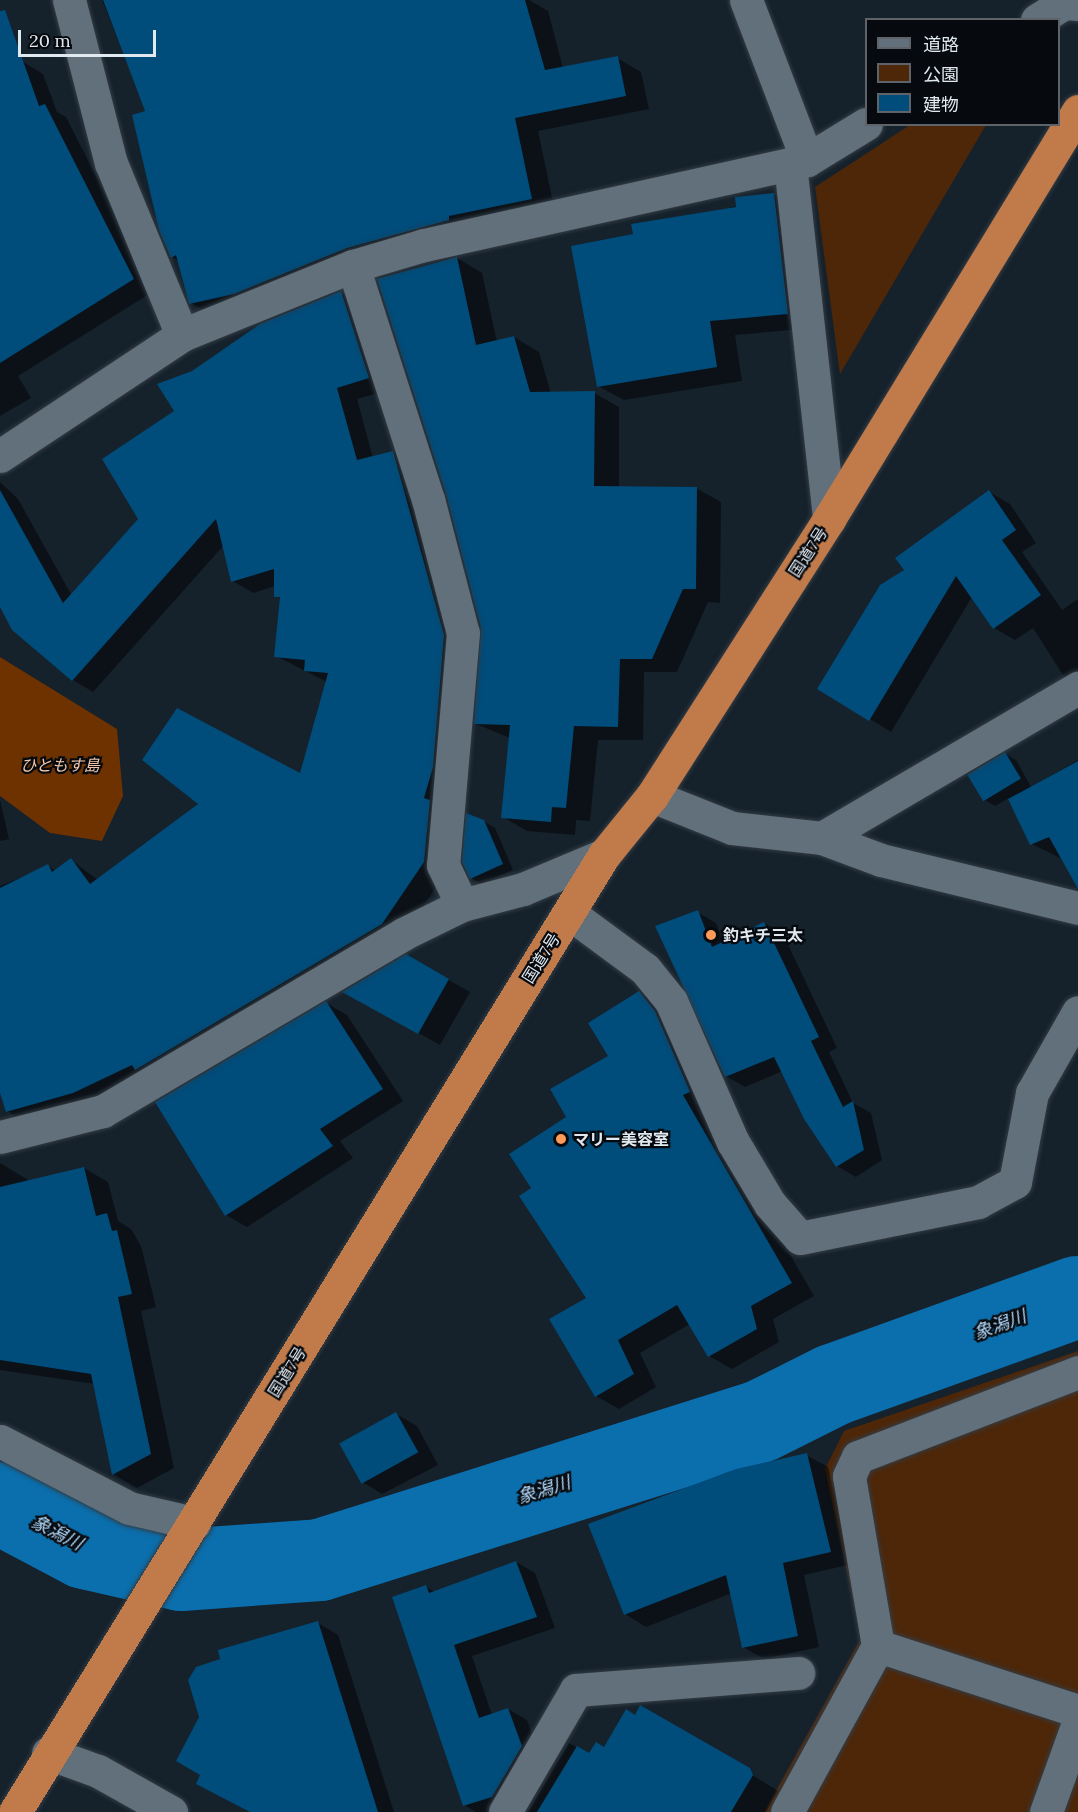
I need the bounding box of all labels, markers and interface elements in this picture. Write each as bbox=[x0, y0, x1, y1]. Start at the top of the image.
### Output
scale bar bbox=[21, 18, 159, 56]
legend bbox=[865, 18, 1060, 126]
text: 20 m bbox=[29, 29, 71, 52]
text: 道路 bbox=[923, 33, 959, 56]
text: 公園 bbox=[923, 63, 959, 86]
text: 建物 bbox=[923, 93, 959, 116]
street label: 国道7号 bbox=[785, 524, 831, 580]
park label: ひともす島 bbox=[20, 755, 100, 775]
place label: 釣キチ三太 bbox=[723, 925, 803, 945]
marker: 釣キチ三太 bbox=[704, 928, 718, 942]
street label: 国道7号 bbox=[518, 929, 564, 987]
place label: マリー美容室 bbox=[573, 1129, 669, 1149]
marker: マリー美容室 bbox=[554, 1132, 568, 1146]
water label: 象潟川 bbox=[971, 1306, 1029, 1344]
street label: 国道7号 bbox=[264, 1343, 310, 1401]
water label: 象潟川 bbox=[515, 1472, 573, 1508]
water label: 象潟川 bbox=[28, 1511, 86, 1555]

